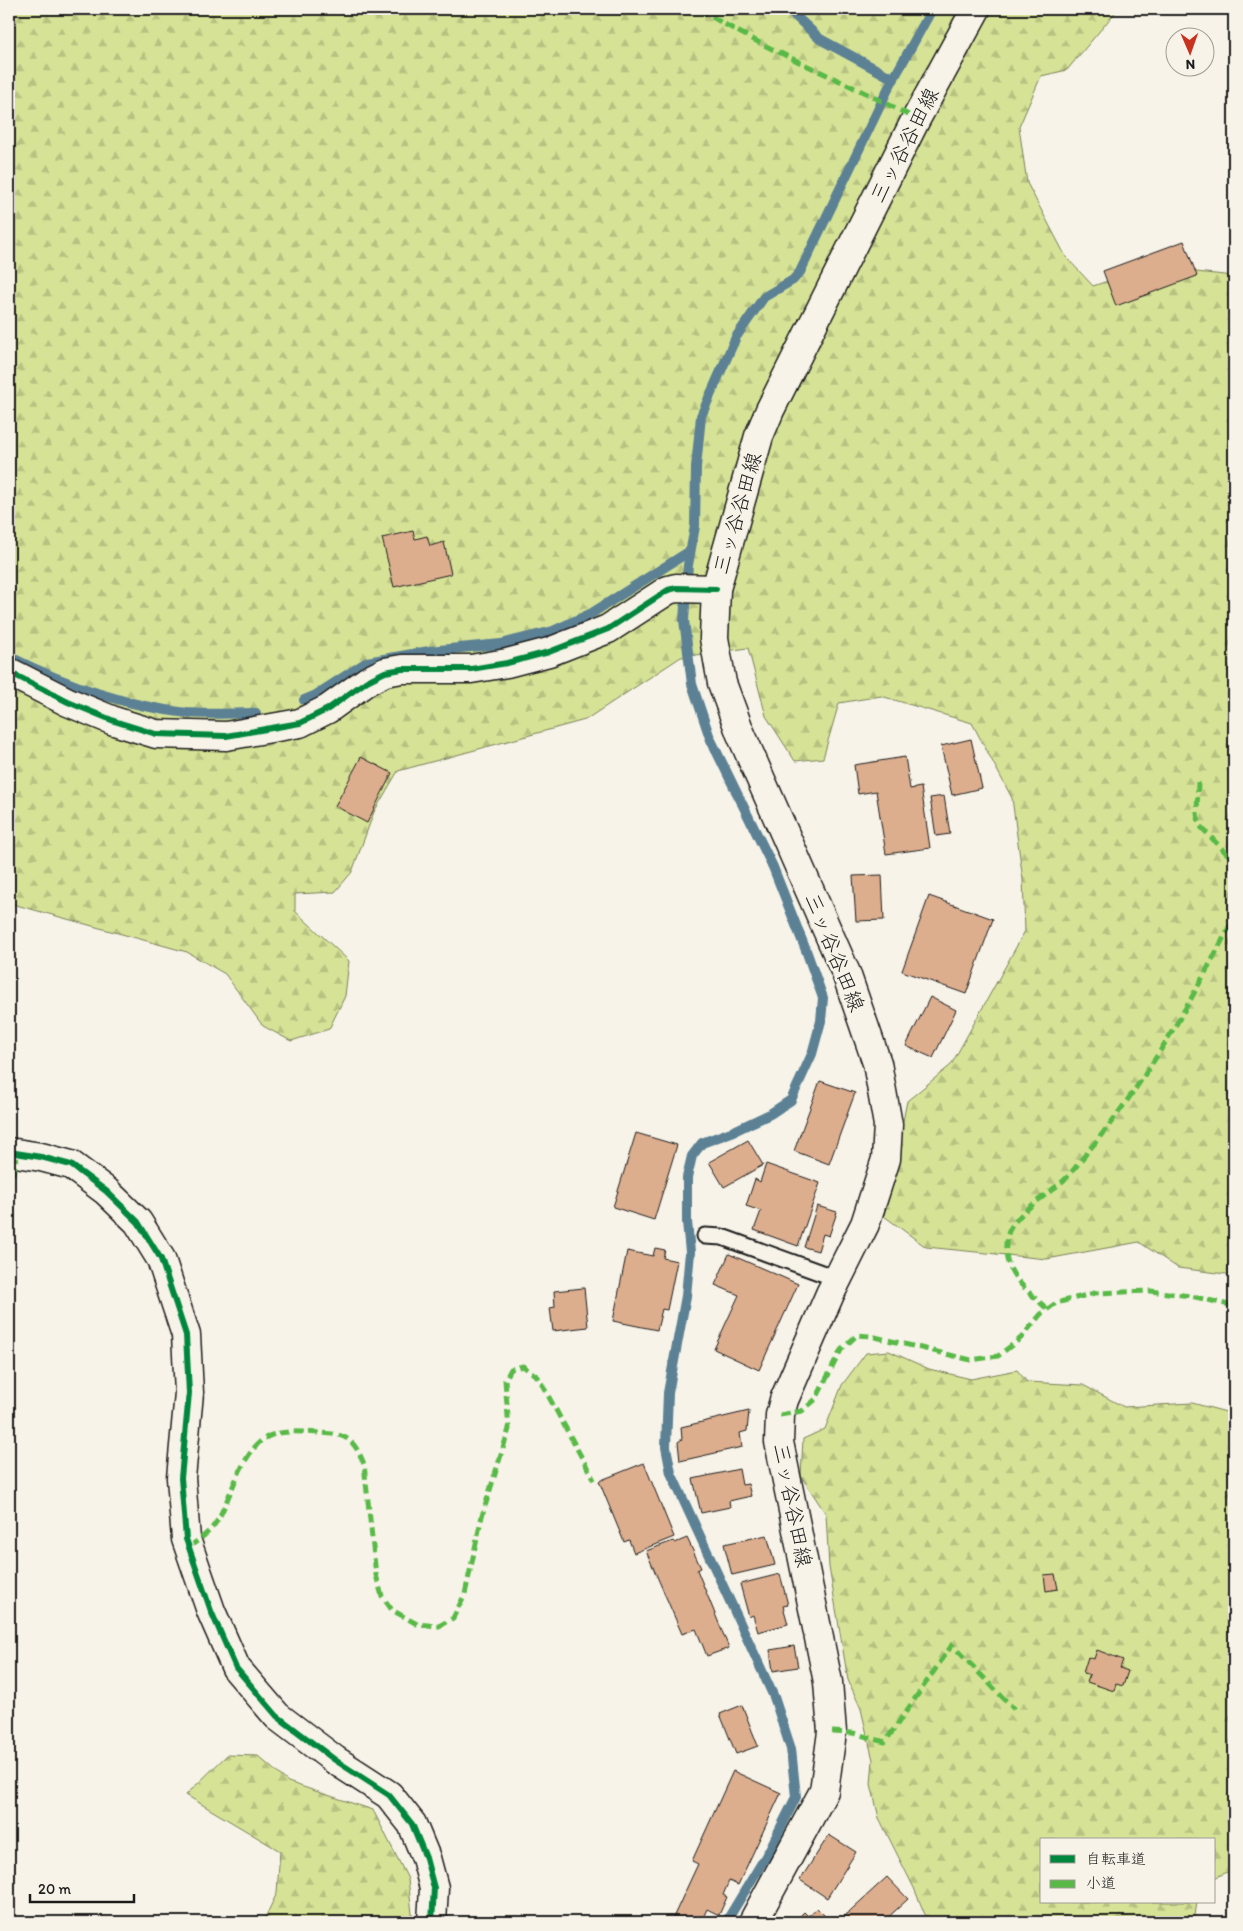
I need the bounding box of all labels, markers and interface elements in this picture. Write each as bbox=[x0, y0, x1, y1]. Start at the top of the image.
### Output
north arrow bbox=[1166, 28, 1216, 78]
text: N bbox=[1185, 56, 1195, 73]
street label: 三ッ谷谷田線 bbox=[864, 83, 944, 207]
street label: 三ッ谷谷田線 bbox=[708, 449, 766, 577]
street label: 三ッ谷谷田線 bbox=[800, 889, 870, 1015]
street label: 三ッ谷谷田線 bbox=[769, 1441, 817, 1569]
legend bbox=[1040, 1838, 1216, 1904]
text: 自転車道 bbox=[1086, 1850, 1146, 1868]
scale bar bbox=[30, 1871, 134, 1903]
text: 小道 bbox=[1086, 1874, 1116, 1892]
text: 20 m bbox=[38, 1880, 72, 1898]

